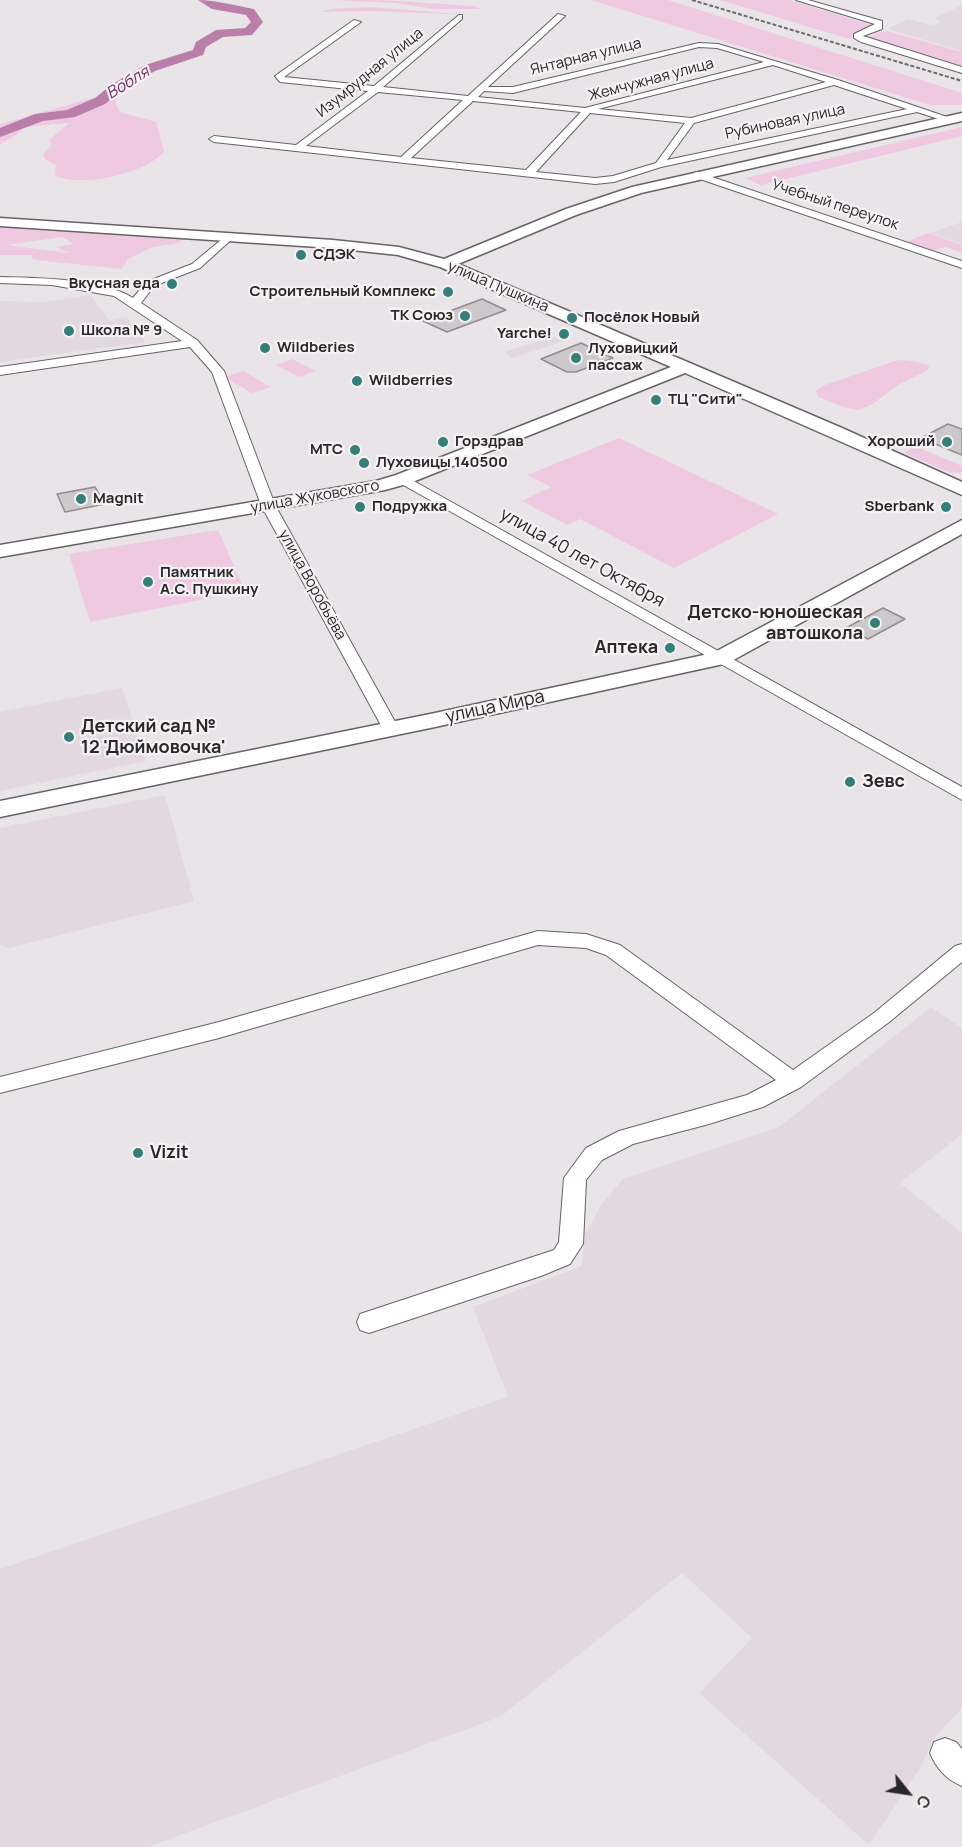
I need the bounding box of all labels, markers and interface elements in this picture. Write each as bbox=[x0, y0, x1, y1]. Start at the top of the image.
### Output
street label: Изумрудная улица bbox=[313, 24, 427, 122]
street label: Янтарная улица bbox=[529, 35, 643, 79]
street label: Жемчужная улица bbox=[586, 55, 716, 105]
water label: Вобля bbox=[103, 62, 153, 104]
street label: Рубиновая улица bbox=[723, 101, 847, 143]
street label: Учебный переулок bbox=[769, 176, 901, 234]
place label: СДЭК bbox=[313, 246, 356, 264]
marker: СДЭК bbox=[294, 248, 308, 262]
street label: улица Пушкина bbox=[445, 258, 551, 316]
place label: Вкусная еда bbox=[69, 275, 160, 293]
marker: Вкусная еда bbox=[165, 277, 179, 291]
place label: Строительный Комплекс bbox=[249, 283, 436, 301]
marker: Строительный Комплекс bbox=[441, 285, 455, 299]
place label: ТК Союз bbox=[391, 307, 453, 325]
marker: ТК Союз bbox=[458, 309, 472, 323]
place label: Посёлок Новый bbox=[584, 309, 700, 327]
marker: Посёлок Новый bbox=[565, 311, 579, 325]
place label: Школа № 9 bbox=[81, 322, 162, 340]
marker: Школа № 9 bbox=[62, 324, 76, 338]
place label: Yarche! bbox=[497, 325, 552, 343]
marker: Yarche! bbox=[557, 327, 571, 341]
place label: Wildberies bbox=[277, 339, 355, 357]
place label: Луховицкий пассаж bbox=[588, 340, 678, 375]
marker: Wildberies bbox=[258, 341, 272, 355]
marker: Луховицкий пассаж bbox=[569, 351, 583, 365]
place label: Wildberries bbox=[369, 372, 453, 390]
marker: Wildberries bbox=[350, 374, 364, 388]
place label: ТЦ "Сити" bbox=[668, 391, 743, 409]
marker: ТЦ "Сити" bbox=[649, 393, 663, 407]
place label: Горздрав bbox=[455, 433, 524, 451]
place label: Хороший bbox=[868, 433, 935, 451]
marker: Горздрав bbox=[436, 435, 450, 449]
marker: Хороший bbox=[940, 435, 954, 449]
place label: МТС bbox=[310, 441, 343, 459]
marker: МТС bbox=[348, 443, 362, 457]
place label: Луховицы 140500 bbox=[376, 454, 508, 472]
marker: Луховицы 140500 bbox=[357, 456, 371, 470]
street label: улица Жуковского bbox=[249, 477, 381, 517]
place label: Magnit bbox=[93, 490, 144, 508]
marker: Magnit bbox=[74, 492, 88, 506]
place label: Подружка bbox=[372, 498, 447, 516]
place label: Sberbank bbox=[865, 498, 934, 516]
marker: Подружка bbox=[353, 500, 367, 514]
marker: Sberbank bbox=[939, 500, 953, 514]
street label: улица 40 лет Октября bbox=[496, 504, 668, 612]
street label: улица Воробьёва bbox=[274, 527, 350, 643]
place label: Памятник А.С. Пушкину bbox=[160, 564, 259, 599]
marker: Памятник А.С. Пушкину bbox=[141, 575, 155, 589]
place label: Детско-юношеская автошкола bbox=[687, 602, 863, 644]
marker: Детско-юношеская автошкола bbox=[868, 616, 882, 630]
place label: Аптека bbox=[595, 637, 658, 659]
marker: Аптека bbox=[663, 641, 677, 655]
street label: улица Мира bbox=[444, 686, 546, 728]
place label: Детский сад № 12 'Дюймовочка' bbox=[81, 716, 226, 758]
marker: Детский сад № 12 'Дюймовочка' bbox=[62, 730, 76, 744]
place label: Зевс bbox=[862, 771, 905, 793]
marker: Зевс bbox=[843, 775, 857, 789]
place label: Vizit bbox=[150, 1142, 189, 1164]
marker: Vizit bbox=[131, 1146, 145, 1160]
north arrow bbox=[878, 1763, 938, 1823]
text: С bbox=[911, 1791, 936, 1813]

